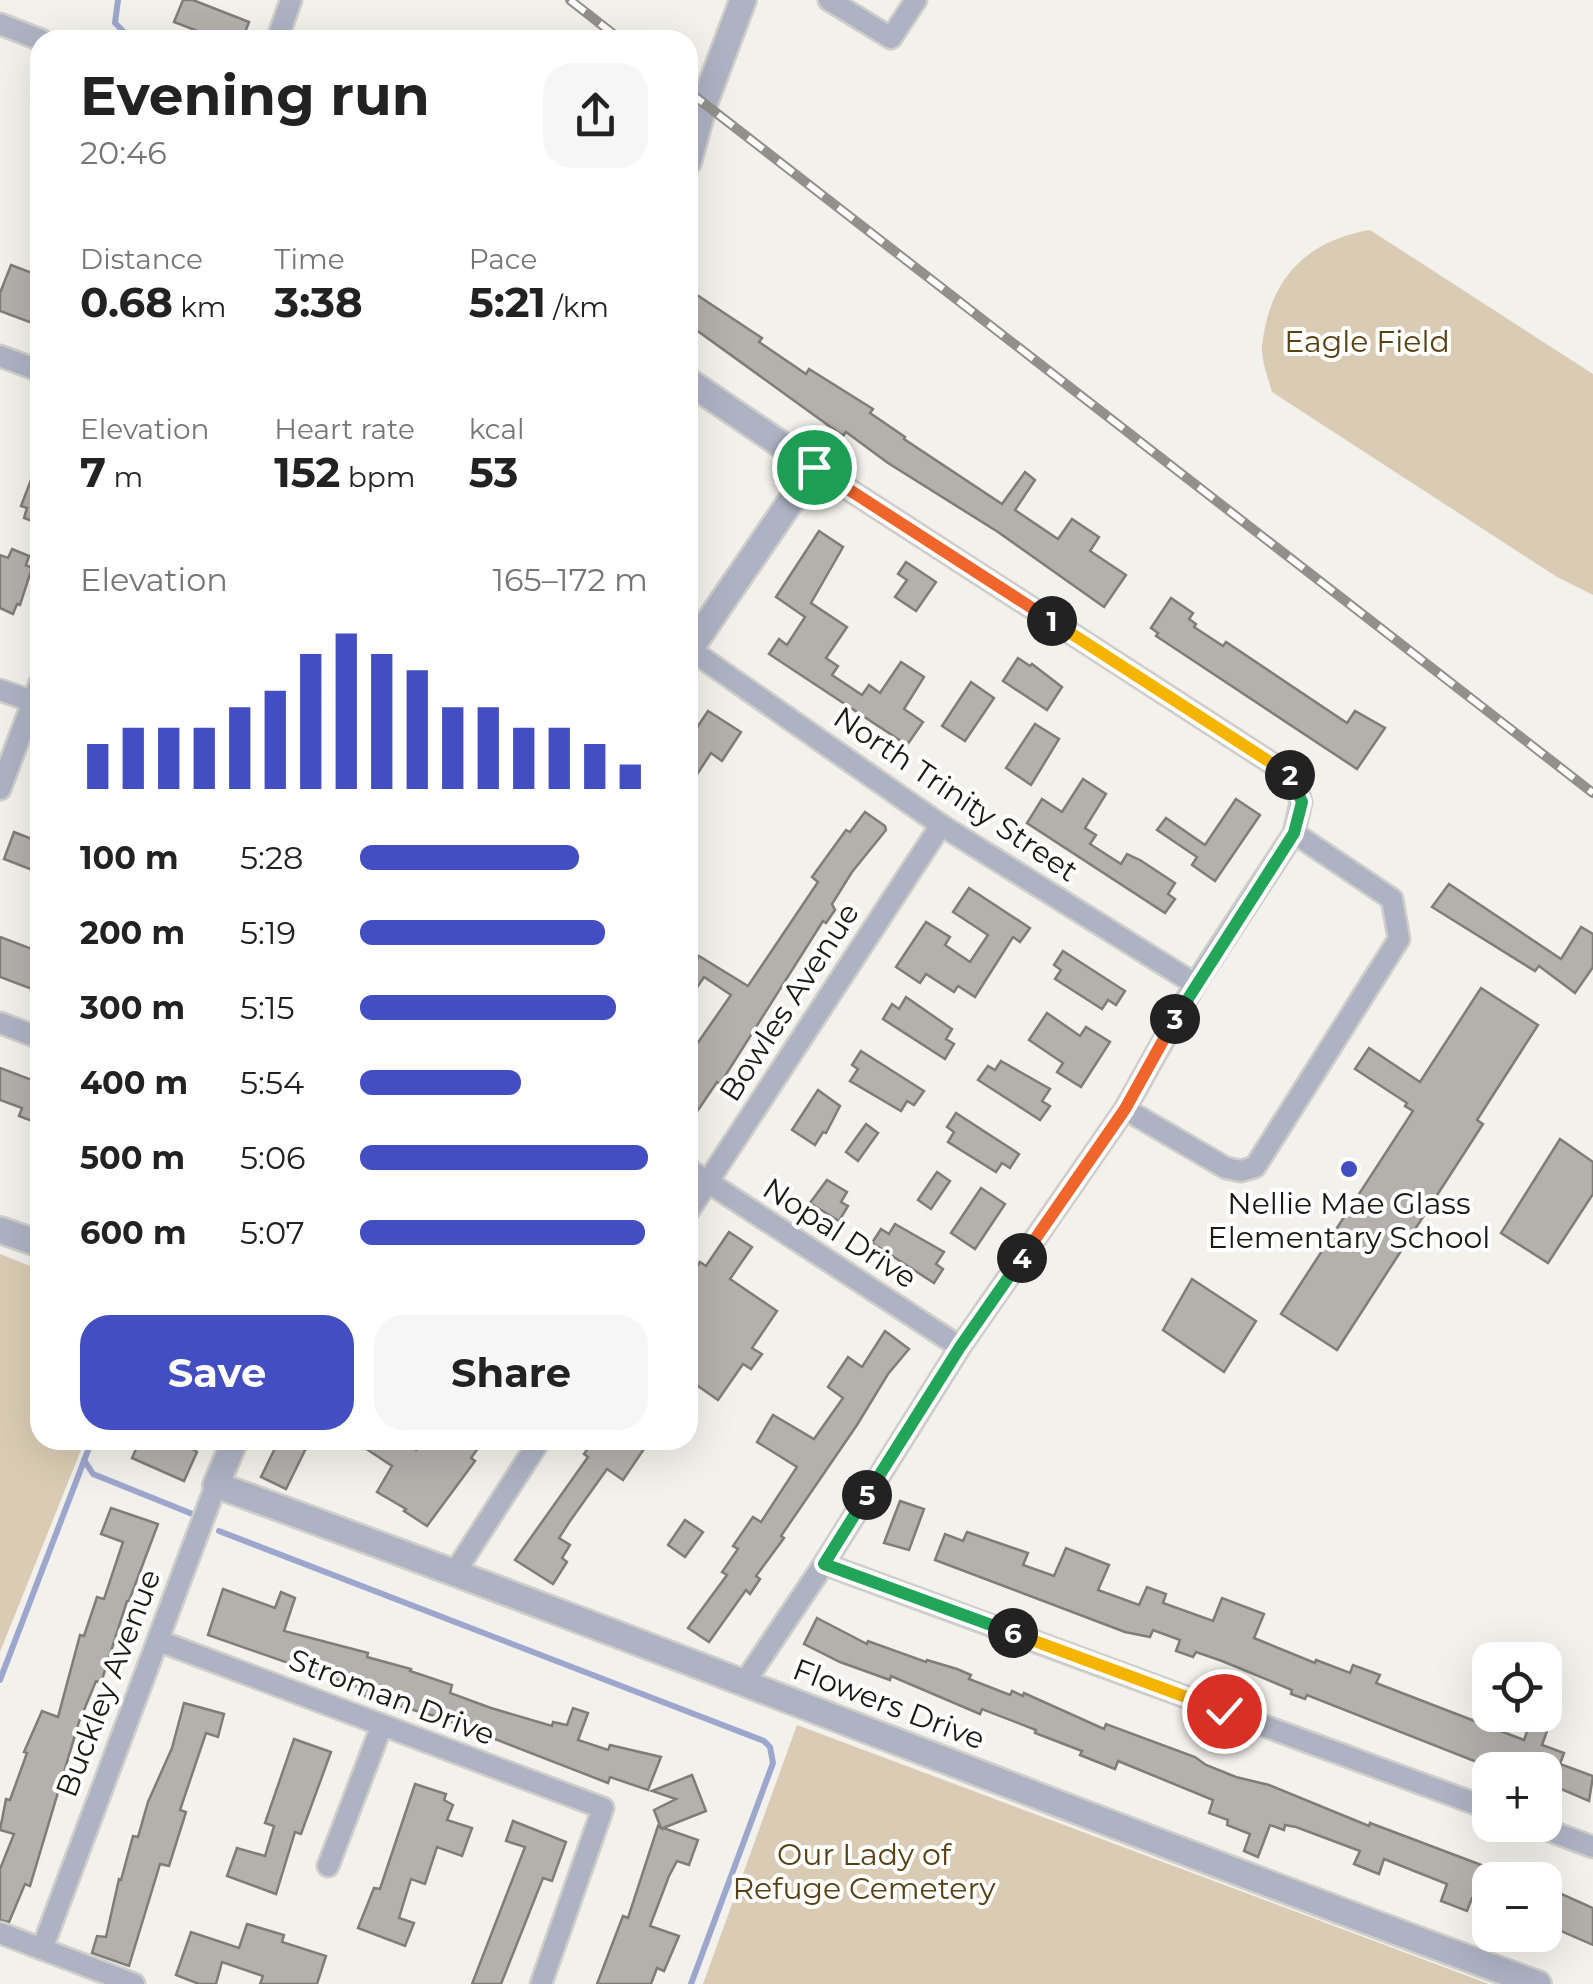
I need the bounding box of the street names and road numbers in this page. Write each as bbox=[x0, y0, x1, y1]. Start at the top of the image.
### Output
street label: North Trinity Street bbox=[827, 699, 1085, 889]
street label: Bowles Avenue bbox=[711, 896, 867, 1108]
street label: Nopal Drive bbox=[756, 1170, 924, 1296]
street label: Buckley Avenue bbox=[48, 1564, 168, 1802]
street label: Stroman Drive bbox=[284, 1641, 500, 1753]
street label: Flowers Drive bbox=[788, 1650, 990, 1758]

